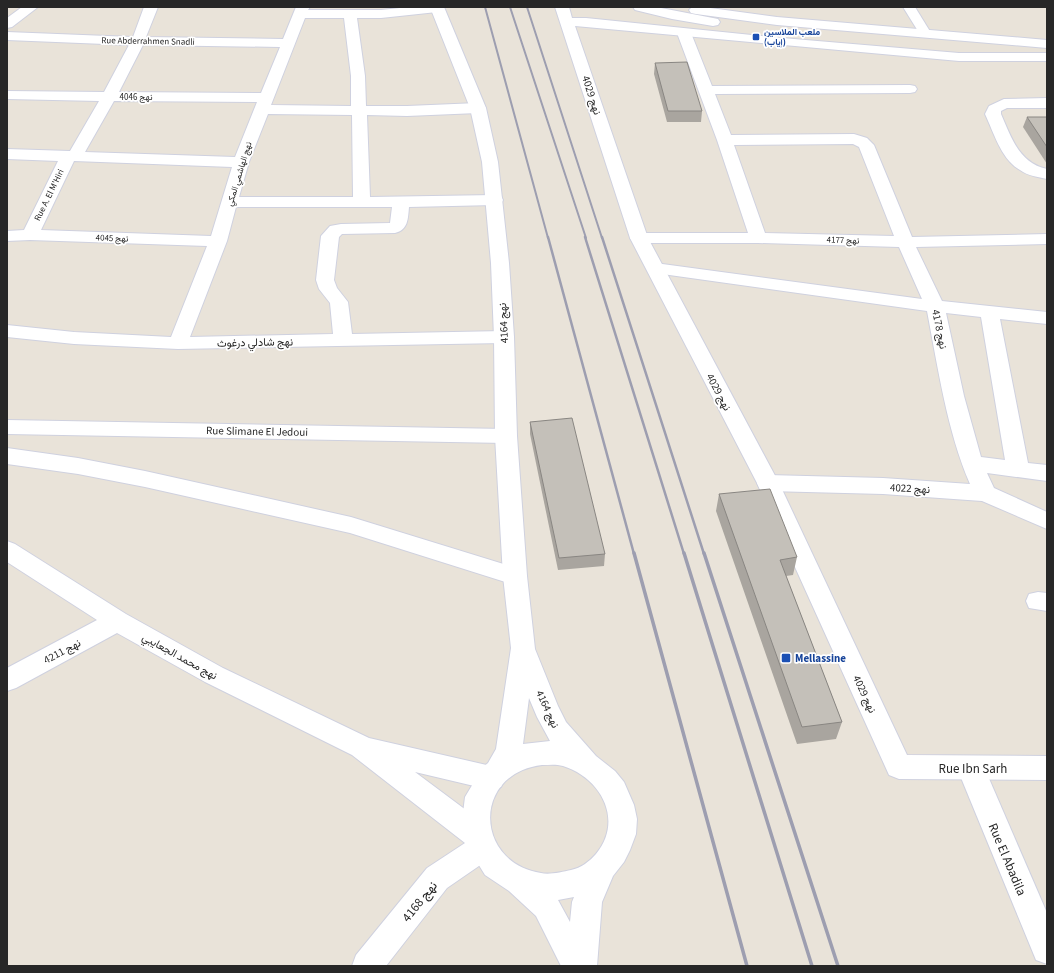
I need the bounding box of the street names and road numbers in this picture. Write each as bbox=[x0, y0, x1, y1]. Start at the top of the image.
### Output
street label: Rue Abderrahmen Snadli bbox=[101, 34, 195, 49]
street label: نهج 4029 bbox=[578, 74, 605, 117]
street label: نهج 4046 bbox=[120, 91, 153, 104]
street label: نهج الهاشمي المكي bbox=[223, 140, 256, 208]
street label: Rue A. El M'Hiri bbox=[31, 167, 68, 223]
street label: نهج 4045 bbox=[95, 231, 129, 246]
street label: نهج 4177 bbox=[826, 233, 860, 248]
street label: نهج 4164 bbox=[495, 302, 512, 343]
street label: نهج 4178 bbox=[928, 308, 951, 350]
street label: نهج شادلي درغوث bbox=[217, 334, 293, 353]
street label: نهج 4029 bbox=[702, 371, 735, 414]
street label: Rue Slimane El Jedoui bbox=[206, 423, 308, 440]
street label: نهج 4022 bbox=[889, 480, 930, 497]
street label: نهج محمد الجعايبي bbox=[138, 630, 220, 685]
street label: نهج 4211 bbox=[41, 635, 84, 668]
street label: نهج 4029 bbox=[849, 673, 880, 716]
street label: نهج 4164 bbox=[532, 688, 563, 731]
street label: Rue Ibn Sarh bbox=[939, 760, 1007, 778]
street label: Rue El Abadila bbox=[984, 820, 1030, 898]
street label: نهج 4168 bbox=[398, 877, 442, 926]

